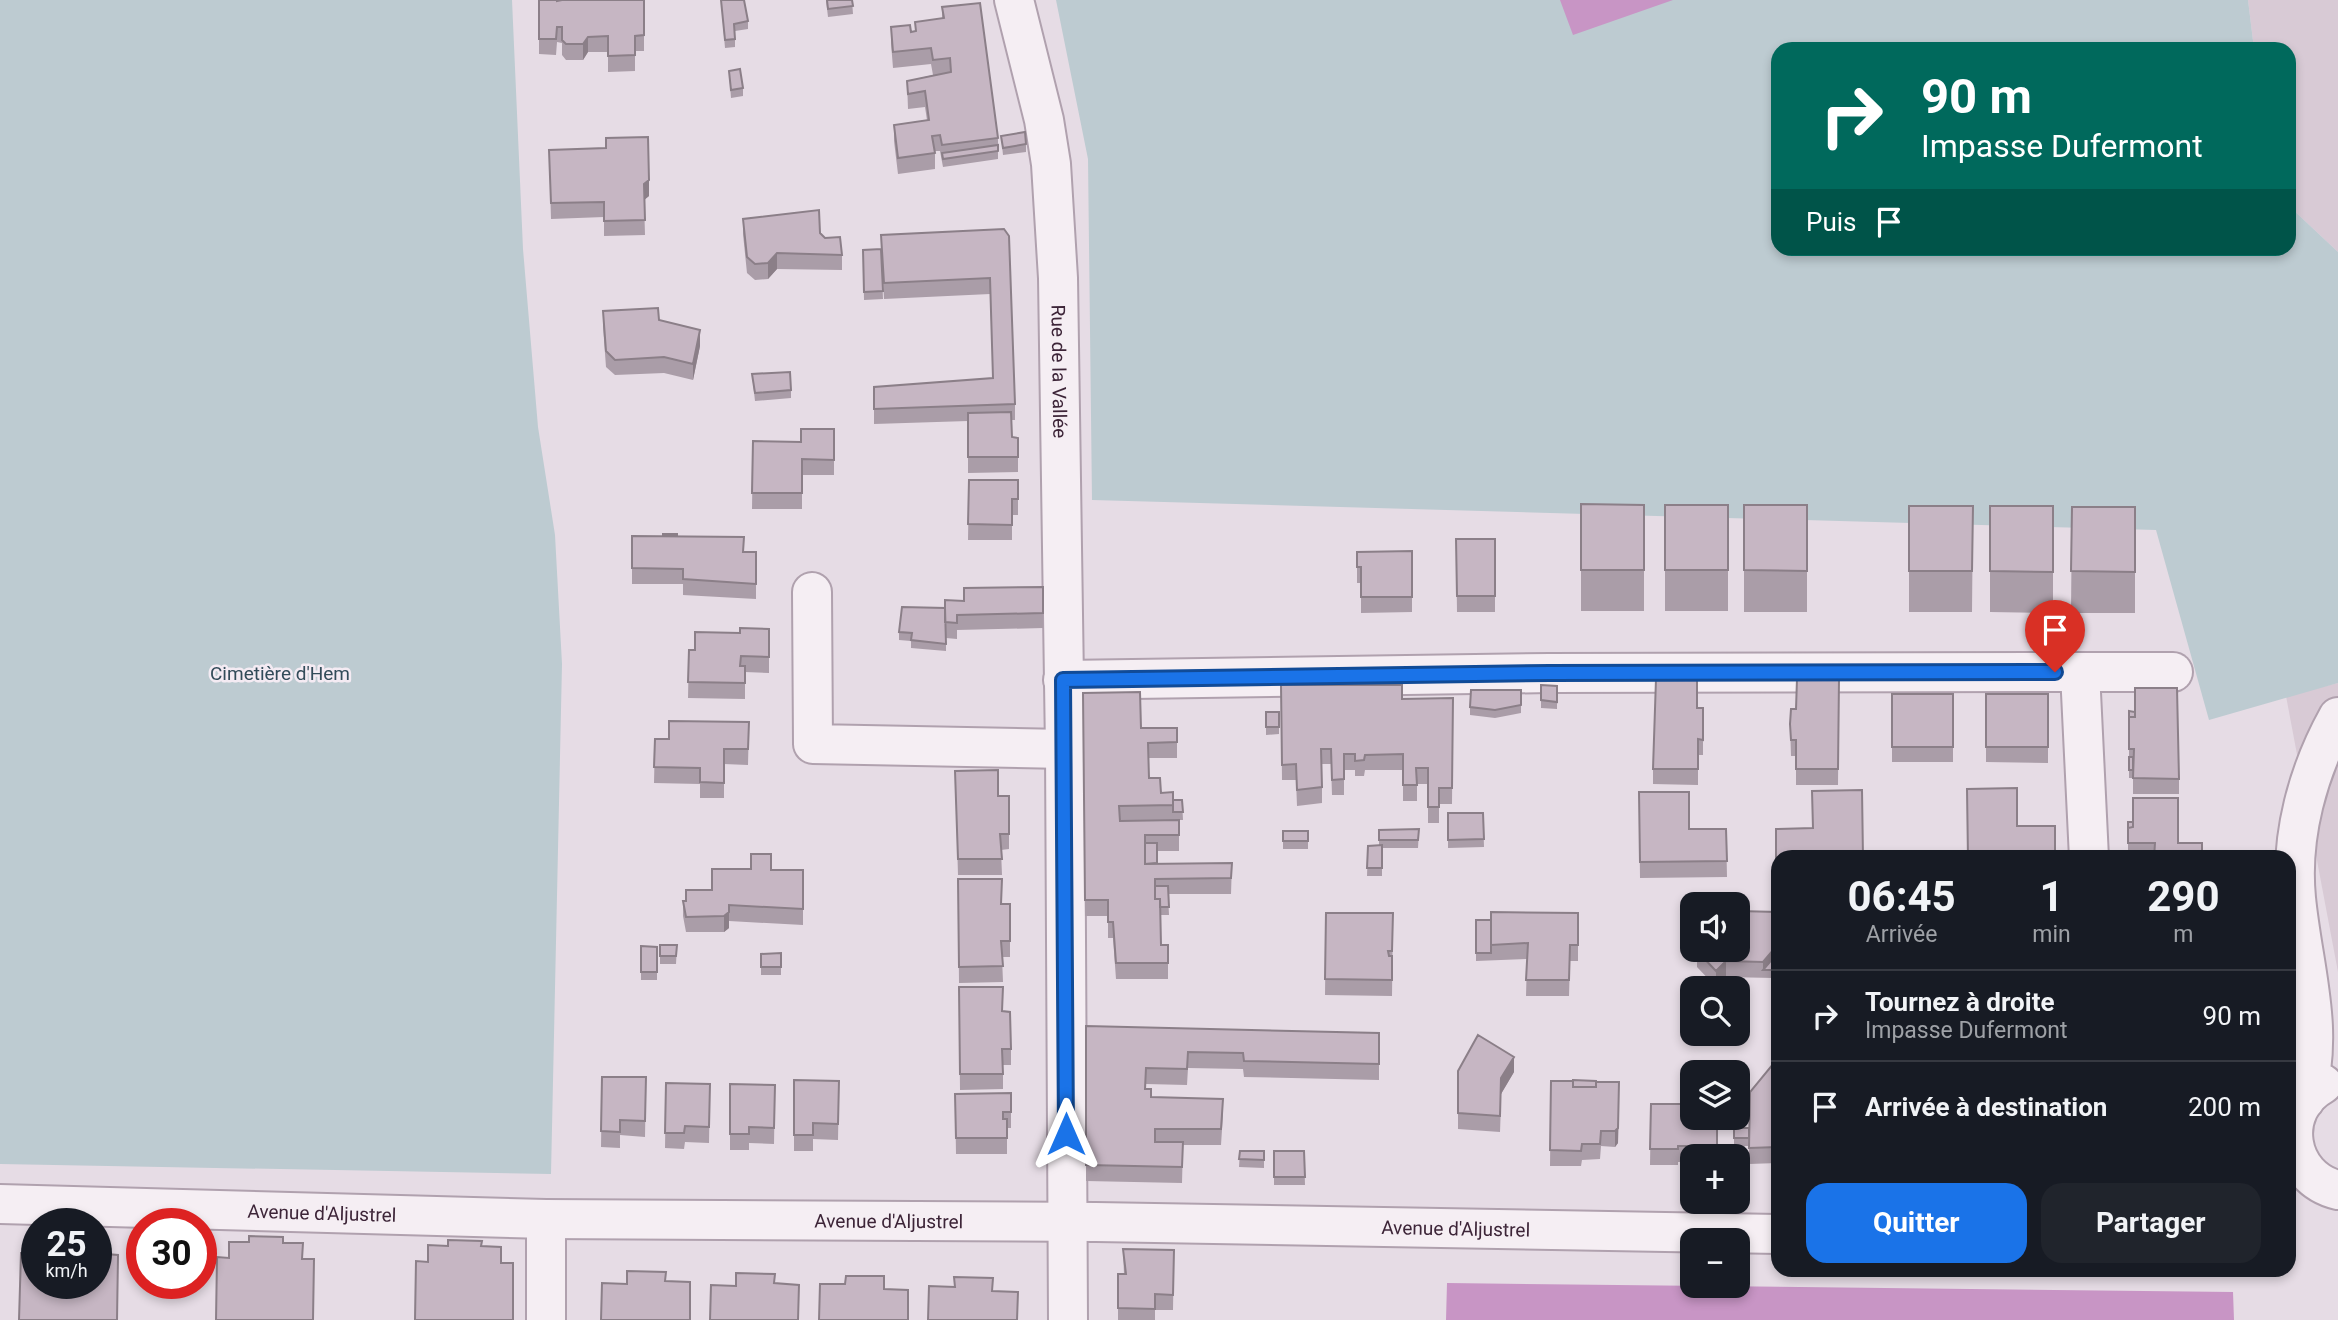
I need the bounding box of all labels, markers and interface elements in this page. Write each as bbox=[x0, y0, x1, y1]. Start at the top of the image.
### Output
text: 90 m bbox=[1921, 68, 2032, 125]
icon: right bbox=[1806, 70, 1897, 161]
text: Impasse Dufermont bbox=[1921, 127, 2203, 165]
icon: arrive bbox=[1870, 203, 1908, 241]
text: Puis bbox=[1806, 207, 1856, 237]
street label: Rue de la Vallée bbox=[1047, 305, 1072, 439]
pin bbox=[2025, 600, 2085, 672]
icon: arrive bbox=[2036, 611, 2074, 649]
park label: Cimetière d'Hem bbox=[210, 662, 350, 685]
text: 06:45 bbox=[1848, 872, 1956, 921]
text: 1 bbox=[2039, 872, 2064, 921]
text: 290 bbox=[2147, 872, 2220, 921]
map controls bbox=[1680, 892, 1750, 1298]
button: sound bbox=[1680, 892, 1750, 962]
text: Arrivée bbox=[1866, 921, 1937, 948]
text: min bbox=[2032, 921, 2071, 948]
text: m bbox=[2173, 921, 2193, 948]
button: search bbox=[1680, 976, 1750, 1046]
text: Tournez à droite bbox=[1865, 987, 2055, 1017]
icon: right bbox=[1806, 997, 1844, 1035]
text: 90 m bbox=[2203, 1001, 2261, 1031]
text: Impasse Dufermont bbox=[1865, 1017, 2068, 1044]
button: layers bbox=[1680, 1060, 1750, 1130]
icon: arrive bbox=[1806, 1088, 1844, 1126]
text: Arrivée à destination bbox=[1865, 1092, 2107, 1122]
text: 200 m bbox=[2188, 1092, 2261, 1122]
position arrow bbox=[1029, 1097, 1103, 1171]
button: + bbox=[1680, 1144, 1750, 1214]
button: Quitter bbox=[1806, 1183, 2027, 1263]
button: Partager bbox=[2041, 1183, 2261, 1263]
street label: Avenue d'Aljustrel bbox=[247, 1199, 397, 1226]
speed limit sign: 30 bbox=[126, 1208, 217, 1299]
street label: Avenue d'Aljustrel bbox=[814, 1209, 963, 1233]
street label: Avenue d'Aljustrel bbox=[1381, 1216, 1530, 1241]
text: 25 bbox=[46, 1224, 87, 1265]
button: − bbox=[1680, 1228, 1750, 1298]
text: km/h bbox=[45, 1260, 88, 1281]

